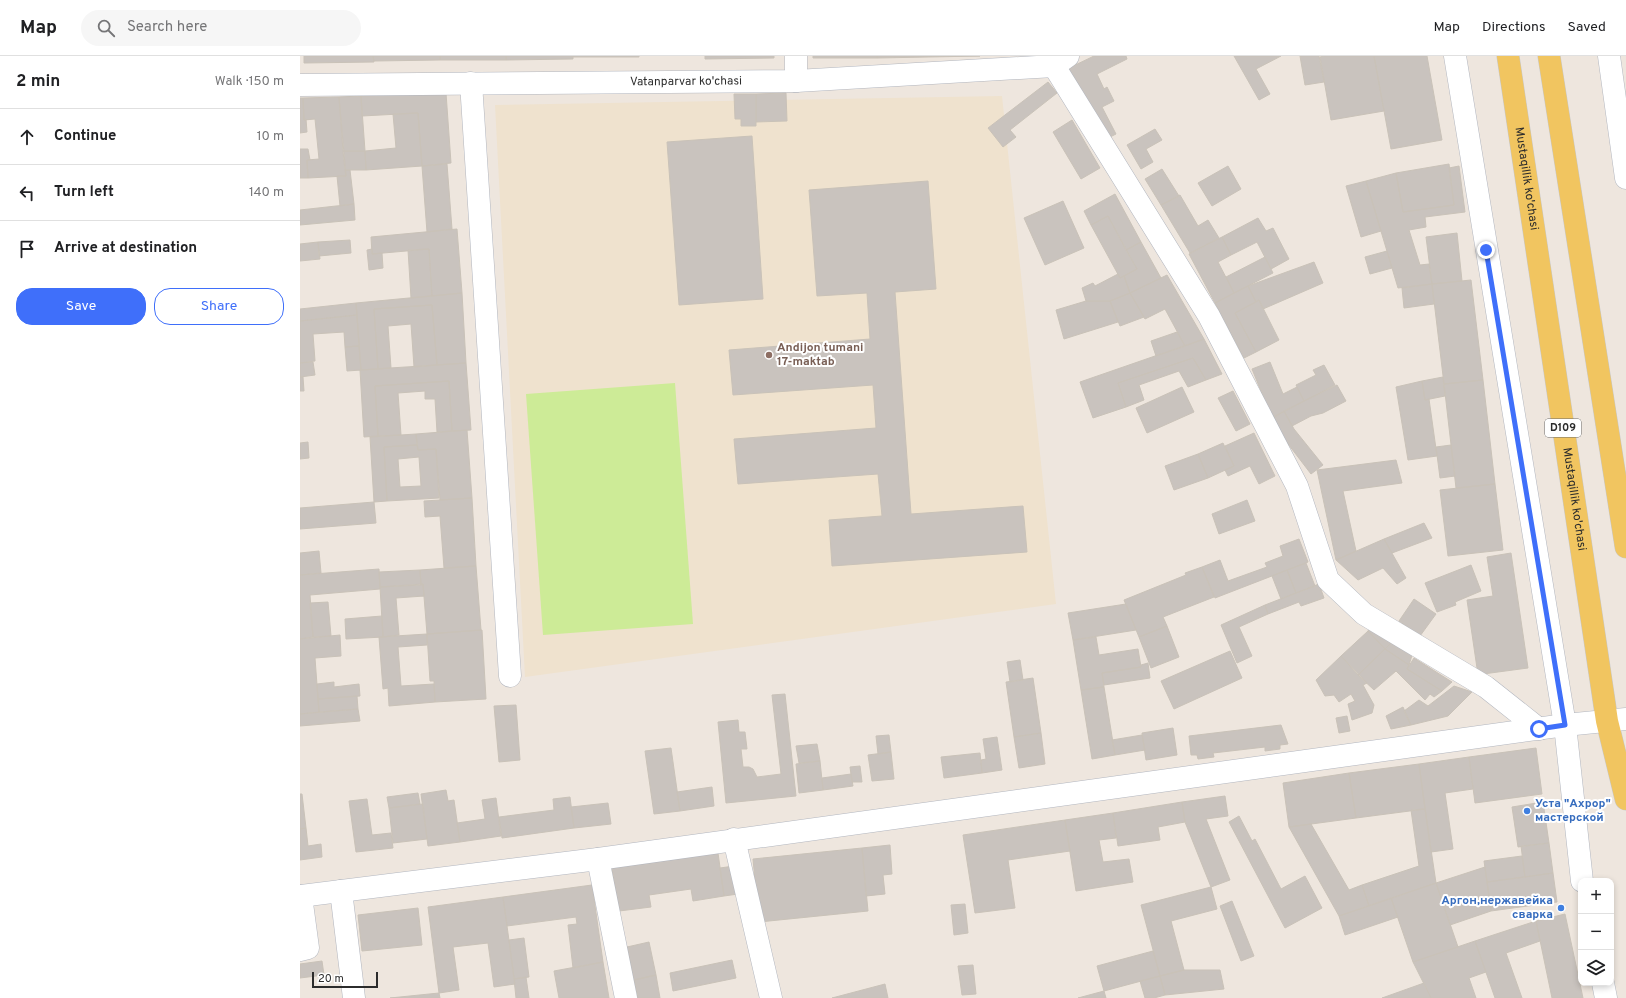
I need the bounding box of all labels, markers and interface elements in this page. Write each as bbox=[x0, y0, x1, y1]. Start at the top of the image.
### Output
search box bbox=[81, 10, 361, 46]
text: Map bbox=[20, 16, 57, 40]
icon: search bbox=[95, 17, 117, 39]
text: Search here bbox=[127, 18, 207, 37]
text: Map bbox=[1434, 19, 1460, 36]
text: Directions bbox=[1482, 19, 1546, 36]
text: Saved bbox=[1568, 19, 1606, 36]
text: 2 min bbox=[16, 71, 60, 93]
street label: Vatanparvar ko'chasi bbox=[630, 73, 742, 90]
text: Walk · 150 m bbox=[215, 74, 284, 90]
icon: ahead bbox=[16, 126, 38, 148]
street label: Mustaqillik ko'chasi bbox=[1511, 126, 1542, 231]
text: Continue bbox=[54, 127, 116, 146]
text: 10 m bbox=[257, 129, 284, 145]
icon: left bbox=[16, 182, 38, 204]
text: Turn left bbox=[54, 183, 114, 202]
text: 140 m bbox=[249, 185, 284, 201]
icon: arrive bbox=[16, 238, 38, 260]
text: Arrive at destination bbox=[54, 239, 197, 258]
route end bbox=[1477, 241, 1495, 259]
button: Save bbox=[16, 288, 146, 325]
button: Share bbox=[154, 288, 284, 325]
place label: Andijon tumani 17-maktab bbox=[777, 340, 863, 370]
marker: Andijon tumani 17-maktab bbox=[764, 350, 774, 360]
road number: D109 bbox=[1545, 419, 1581, 437]
street label: Mustaqillik ko'chasi bbox=[1558, 446, 1590, 552]
route start bbox=[1530, 720, 1548, 738]
place label: Уста "Ахрор" мастерской bbox=[1535, 796, 1611, 826]
marker: Уста "Ахрор" мастерской bbox=[1522, 806, 1532, 816]
map controls bbox=[1578, 878, 1614, 986]
button: + bbox=[1578, 878, 1614, 914]
place label: Аргон,нержавейка сварка bbox=[1441, 893, 1553, 923]
marker: Аргон,нержавейка сварка bbox=[1556, 903, 1566, 913]
button: − bbox=[1578, 914, 1614, 950]
button: layers bbox=[1578, 950, 1614, 986]
scale bar bbox=[312, 970, 378, 989]
text: 20 m bbox=[318, 972, 344, 986]

